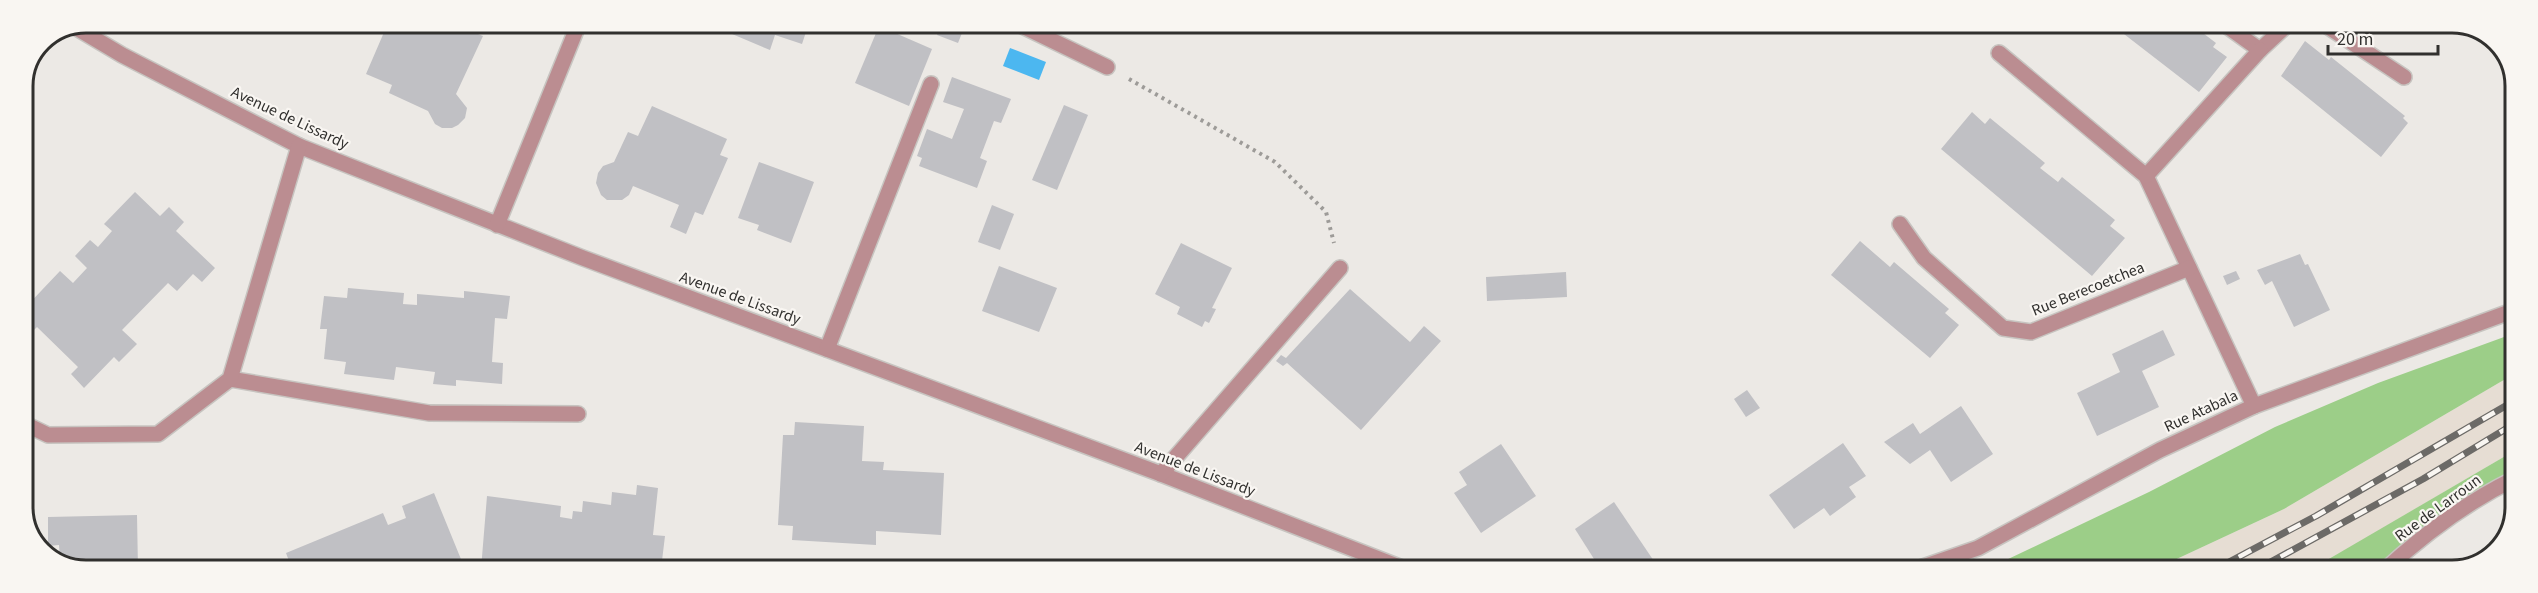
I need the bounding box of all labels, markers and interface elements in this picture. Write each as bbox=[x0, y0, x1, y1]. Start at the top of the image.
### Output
scale bar bbox=[2328, 18, 2438, 56]
text: 20 m bbox=[2337, 27, 2373, 52]
street label: Avenue de Lissardy bbox=[228, 81, 353, 155]
street label: Rue Berecoetchea bbox=[2028, 256, 2148, 322]
street label: Avenue de Lissardy bbox=[676, 266, 804, 330]
street label: Rue Atabala bbox=[2160, 384, 2242, 438]
street label: Avenue de Lissardy bbox=[1132, 436, 1259, 502]
street label: Rue de Larroun bbox=[2390, 469, 2486, 547]

